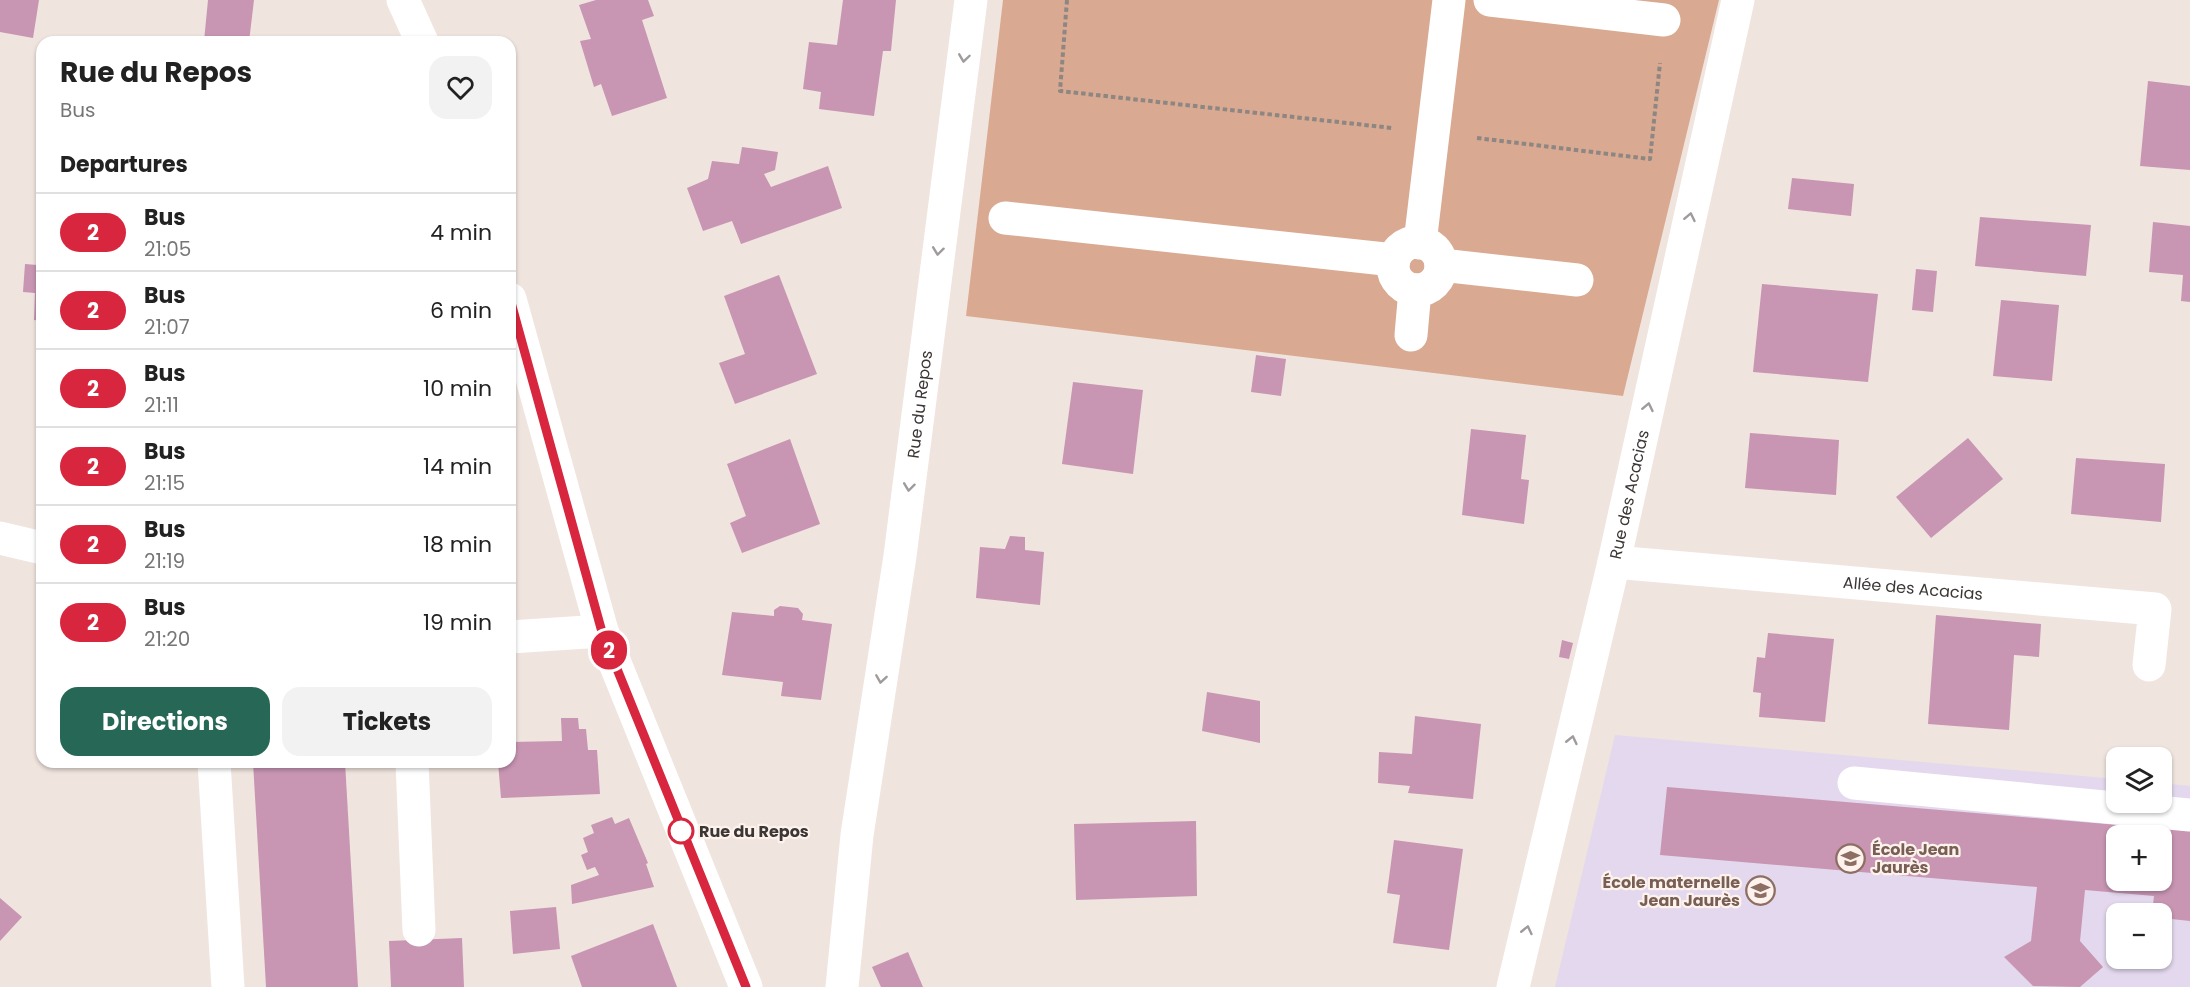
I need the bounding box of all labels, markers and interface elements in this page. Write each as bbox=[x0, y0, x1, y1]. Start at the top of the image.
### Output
text: Rue du Repos bbox=[60, 53, 252, 92]
one-way arrow bbox=[958, 53, 970, 63]
button: heart bbox=[429, 56, 492, 119]
text: Bus bbox=[60, 96, 96, 124]
text: Departures bbox=[60, 149, 188, 180]
text: Bus bbox=[144, 202, 186, 233]
one-way arrow bbox=[1683, 212, 1696, 222]
text: 4 min bbox=[430, 217, 492, 248]
text: 2 bbox=[87, 218, 99, 247]
text: 21:05 bbox=[144, 235, 191, 263]
one-way arrow bbox=[933, 247, 945, 256]
text: Bus bbox=[144, 280, 186, 311]
text: 6 min bbox=[430, 295, 492, 326]
text: 2 bbox=[87, 296, 99, 325]
text: 21:07 bbox=[144, 313, 190, 341]
street label: Rue du Repos bbox=[902, 349, 938, 460]
text: Bus bbox=[144, 358, 186, 389]
text: 10 min bbox=[423, 373, 492, 404]
text: 2 bbox=[87, 374, 99, 403]
text: 21:11 bbox=[144, 391, 179, 419]
one-way arrow bbox=[1641, 402, 1654, 412]
street label: Rue des Acacias bbox=[1604, 428, 1655, 561]
text: Bus bbox=[144, 436, 186, 467]
text: 14 min bbox=[423, 451, 492, 482]
text: 2 bbox=[87, 452, 99, 481]
text: 21:15 bbox=[144, 469, 185, 497]
one-way arrow bbox=[903, 482, 916, 491]
text: Bus bbox=[144, 514, 186, 545]
text: 18 min bbox=[423, 529, 492, 560]
text: 2 bbox=[87, 530, 99, 559]
text: 21:19 bbox=[144, 547, 185, 575]
street label: Allée des Acacias bbox=[1842, 571, 1984, 606]
text: Bus bbox=[144, 592, 186, 623]
text: 19 min bbox=[423, 607, 492, 638]
text: 2 bbox=[87, 608, 99, 637]
text: 21:20 bbox=[144, 625, 190, 653]
line badge: 2 bbox=[590, 630, 628, 670]
text: 2 bbox=[603, 636, 615, 665]
one-way arrow bbox=[876, 675, 888, 684]
button: Directions bbox=[60, 687, 270, 756]
button: Tickets bbox=[282, 687, 492, 756]
one-way arrow bbox=[1564, 736, 1577, 746]
map controls bbox=[2106, 747, 2172, 969]
button: layers bbox=[2106, 747, 2172, 813]
marker: Rue du Repos bbox=[668, 818, 694, 844]
place label: Rue du Repos bbox=[699, 820, 809, 843]
button: + bbox=[2106, 825, 2172, 891]
place label: École Jean Jaurès bbox=[1872, 838, 1959, 879]
school or university icon: École Jean Jaurès bbox=[1835, 842, 1867, 874]
place label: École maternelle Jean Jaurès bbox=[1603, 871, 1740, 912]
school or university icon: École maternelle Jean Jaurès bbox=[1745, 875, 1777, 907]
button: − bbox=[2106, 903, 2172, 969]
one-way arrow bbox=[1519, 925, 1532, 935]

